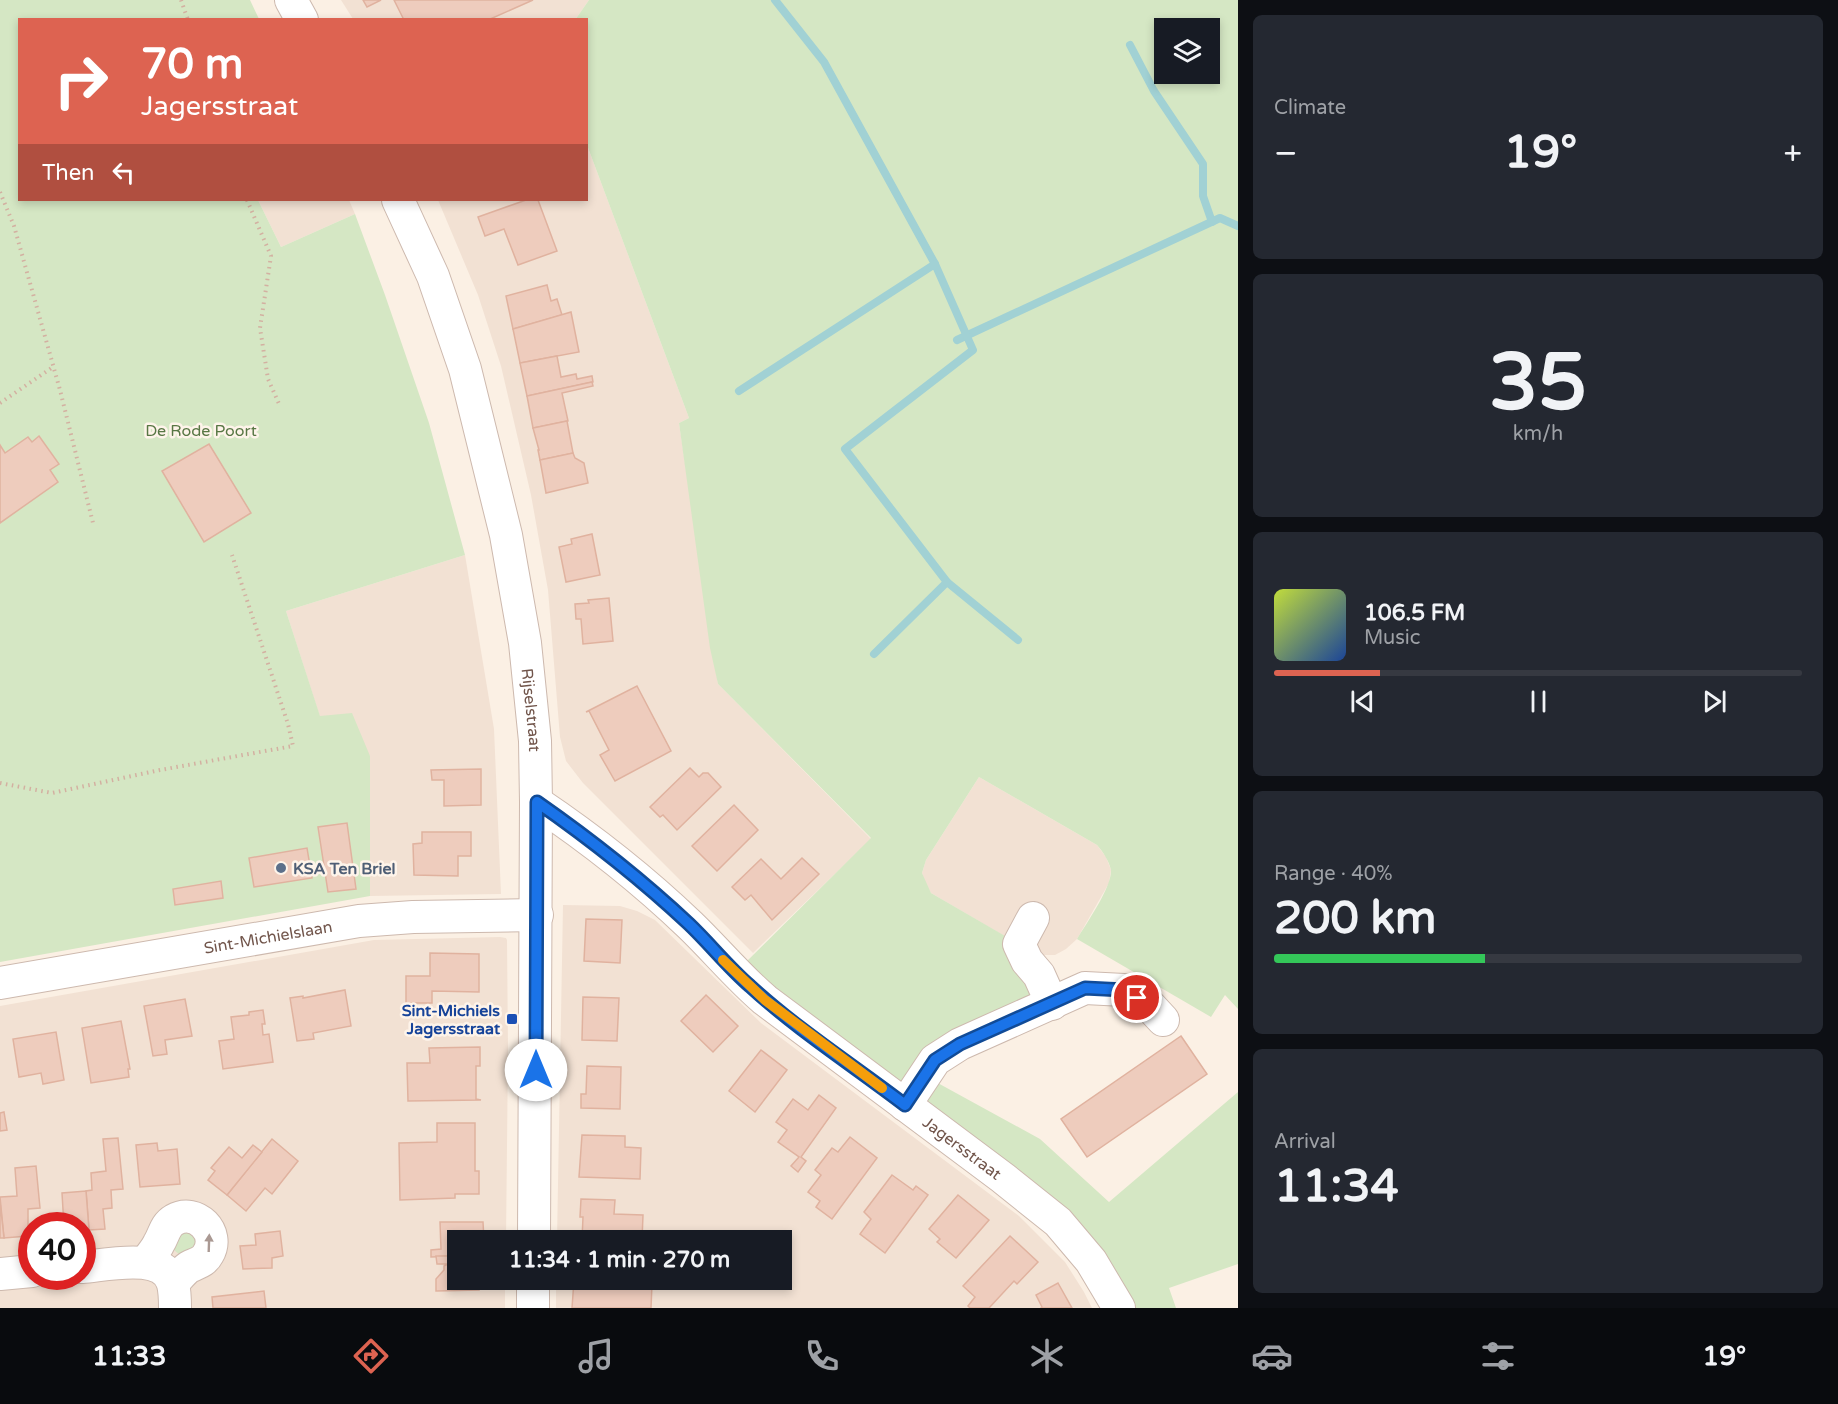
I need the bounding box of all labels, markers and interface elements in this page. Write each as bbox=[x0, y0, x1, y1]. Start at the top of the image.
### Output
map controls bbox=[1154, 18, 1220, 84]
button: layers bbox=[1154, 18, 1220, 84]
text: 70 m bbox=[141, 39, 243, 90]
icon: right bbox=[42, 42, 120, 120]
text: Jagersstraat bbox=[141, 90, 298, 123]
text: Climate bbox=[1274, 96, 1346, 120]
text: 19° bbox=[1504, 126, 1577, 180]
text: − bbox=[1274, 134, 1298, 173]
text: + bbox=[1783, 134, 1802, 173]
icon: left bbox=[107, 156, 140, 189]
text: Then bbox=[42, 160, 95, 186]
text: 35 bbox=[1489, 336, 1587, 430]
park label: De Rode Poort bbox=[145, 421, 257, 441]
text: km/h bbox=[1513, 422, 1563, 446]
text: 106.5 FM bbox=[1364, 600, 1465, 626]
text: Music bbox=[1364, 626, 1420, 650]
street label: Rijselstraat bbox=[517, 667, 544, 752]
icon: previous bbox=[1346, 685, 1379, 718]
icon: pause bbox=[1522, 685, 1555, 718]
icon: next bbox=[1698, 685, 1731, 718]
place label: KSA Ten Briel bbox=[293, 859, 395, 879]
marker: KSA Ten Briel bbox=[274, 861, 288, 875]
text: Range · 40% bbox=[1274, 862, 1393, 886]
text: 200 km bbox=[1274, 892, 1436, 946]
street label: Sint-Michielslaan bbox=[202, 917, 334, 959]
pin bbox=[1111, 972, 1162, 1023]
icon: arrive bbox=[1120, 981, 1153, 1014]
place label: Sint-Michiels Jagersstraat bbox=[402, 1001, 501, 1039]
marker: Sint-Michiels Jagersstraat bbox=[505, 1012, 519, 1026]
position arrow bbox=[504, 1038, 568, 1102]
street label: Jagersstraat bbox=[919, 1113, 1005, 1184]
text: Arrival bbox=[1274, 1130, 1336, 1154]
text: 11:34 bbox=[1274, 1160, 1399, 1214]
speed limit sign: 40 bbox=[18, 1212, 96, 1290]
one-way arrow bbox=[205, 1233, 214, 1252]
text: 11:34 · 1 min · 270 m bbox=[509, 1247, 730, 1273]
icon: directions bbox=[350, 1335, 392, 1377]
icon: music bbox=[575, 1335, 617, 1377]
icon: phone bbox=[801, 1335, 843, 1377]
icon: climate bbox=[1026, 1335, 1068, 1377]
icon: car bbox=[1251, 1335, 1293, 1377]
icon: filters bbox=[1477, 1335, 1519, 1377]
text: 11:33 bbox=[92, 1340, 167, 1373]
text: 19° bbox=[1702, 1340, 1746, 1373]

